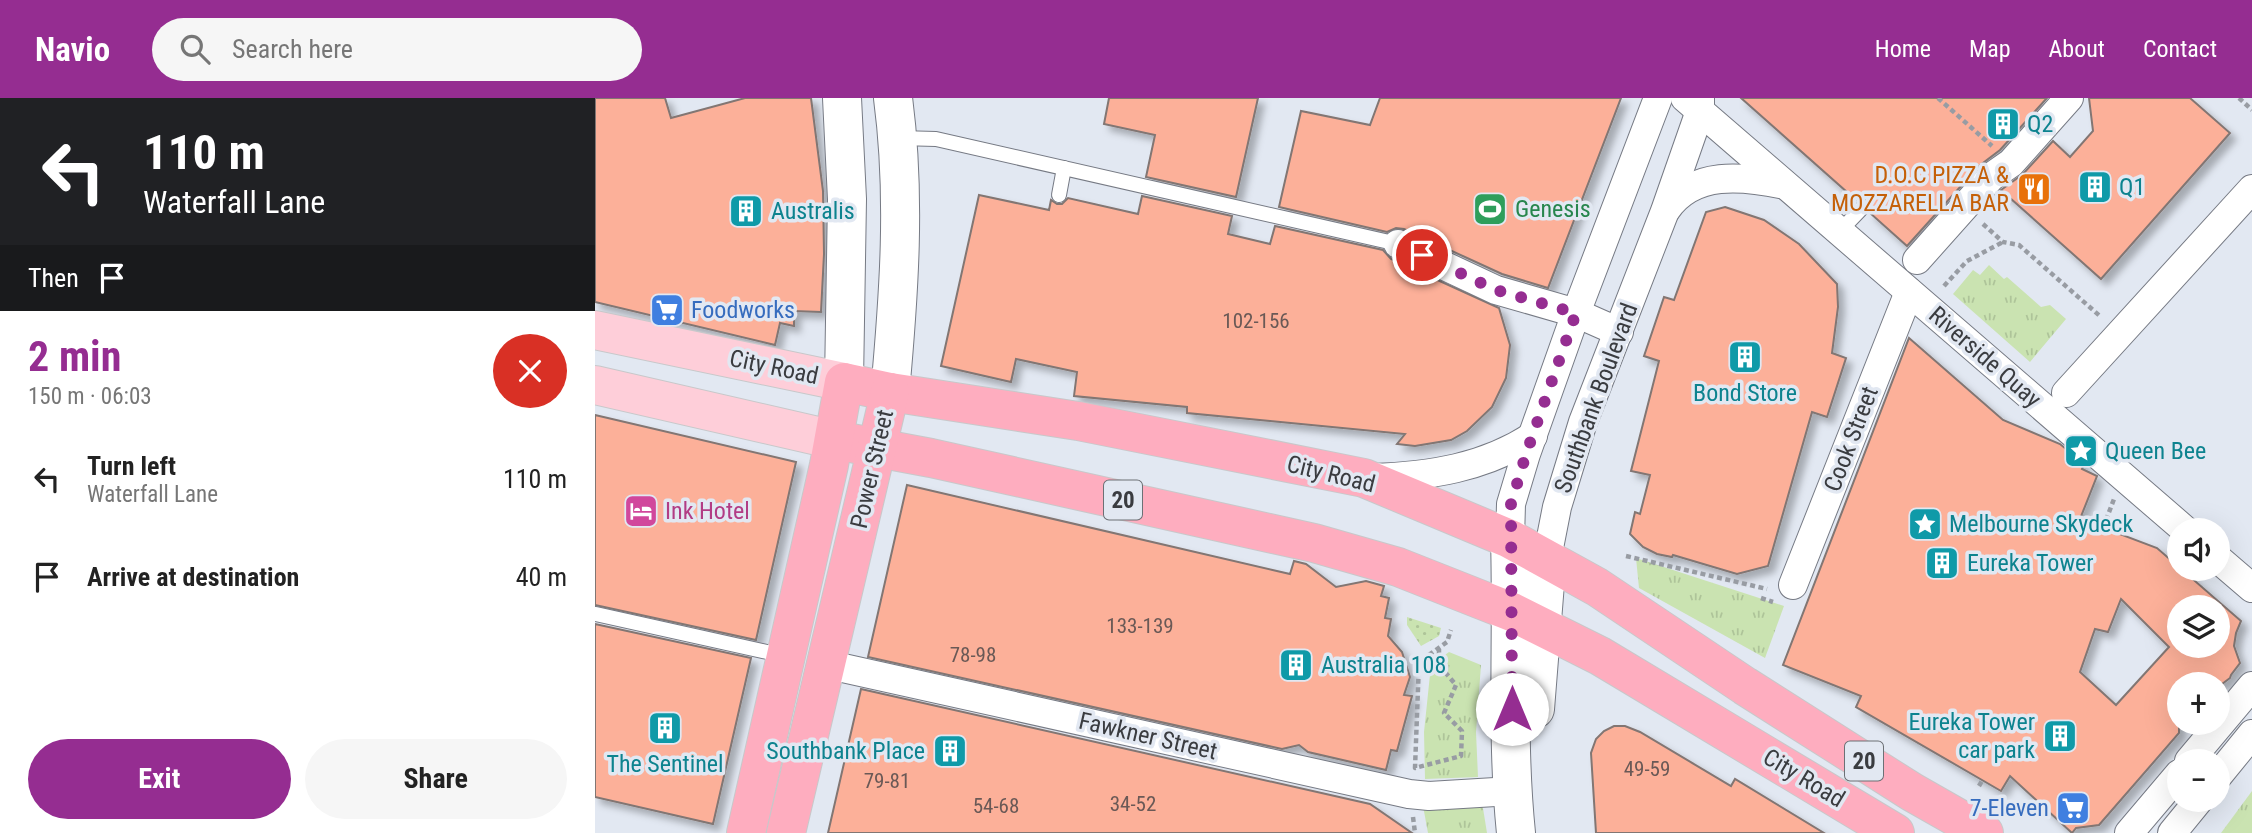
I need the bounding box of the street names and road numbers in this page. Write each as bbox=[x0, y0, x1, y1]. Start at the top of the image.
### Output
street label: Southbank Boulevard bbox=[1549, 299, 1643, 497]
street label: Riverside Quay bbox=[1923, 301, 2047, 413]
street label: City Road bbox=[727, 344, 821, 390]
street label: Cook Street bbox=[1818, 383, 1884, 495]
street label: Power Street bbox=[845, 407, 899, 531]
street label: City Road bbox=[1284, 450, 1378, 498]
road number: 20 bbox=[1104, 480, 1142, 520]
street label: Fawkner Street bbox=[1076, 706, 1220, 766]
road number: 20 bbox=[1845, 741, 1883, 780]
street label: City Road bbox=[1758, 743, 1850, 813]

